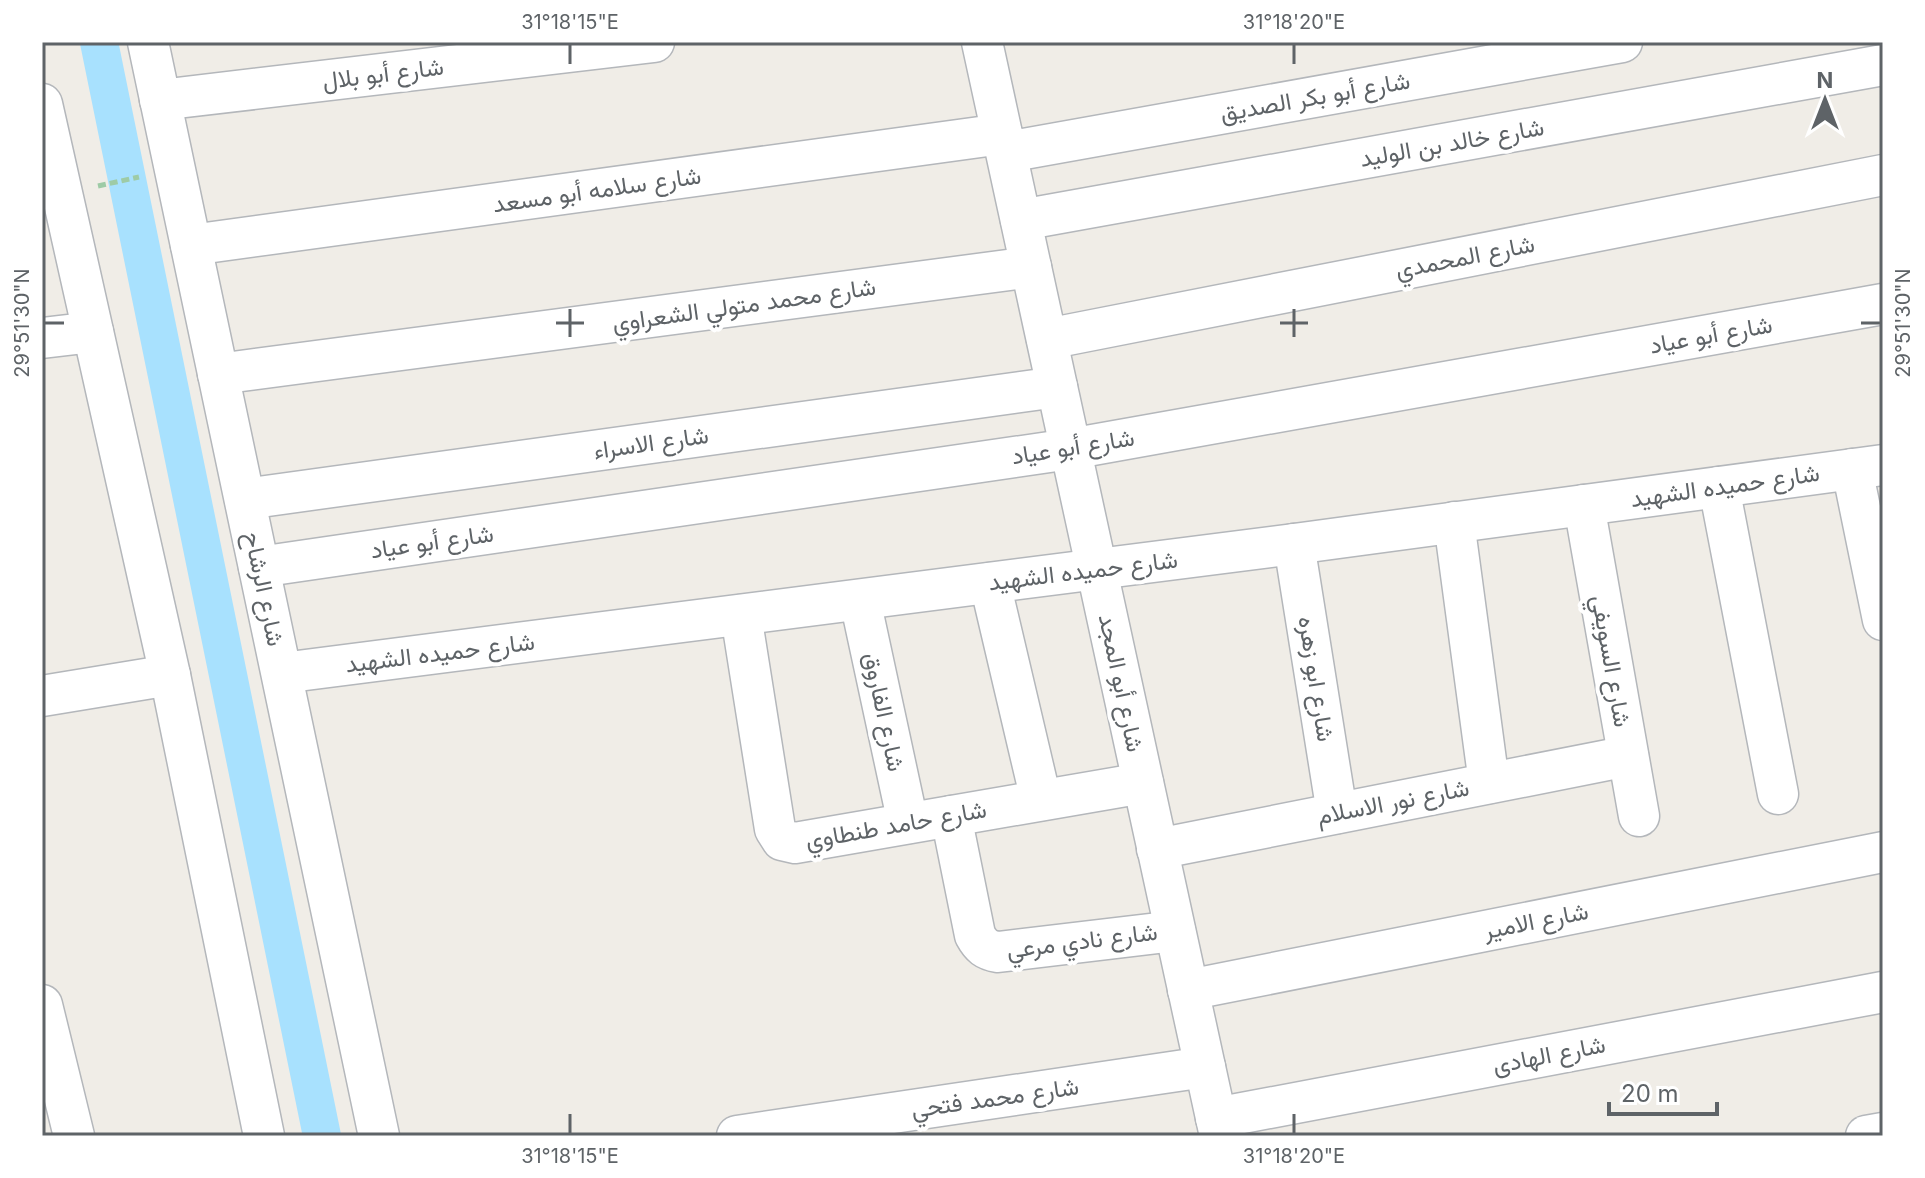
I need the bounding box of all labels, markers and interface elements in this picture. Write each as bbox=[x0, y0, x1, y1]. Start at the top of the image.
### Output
text: 31°18'15"E bbox=[521, 10, 619, 34]
text: 31°18'20"E bbox=[1243, 10, 1345, 34]
street label: شارع أبو بلال bbox=[321, 52, 445, 97]
north arrow bbox=[1785, 60, 1865, 140]
street label: شارع أبو بكر الصديق bbox=[1218, 66, 1412, 129]
text: N bbox=[1817, 67, 1833, 93]
street label: شارع خالد بن الوليد bbox=[1358, 112, 1547, 175]
street label: شارع سلامه أبو مسعد bbox=[491, 161, 703, 220]
street label: شارع المحمدي bbox=[1393, 229, 1538, 289]
text: 29°51'30"N bbox=[10, 268, 34, 378]
text: 29°51'30"N bbox=[1891, 268, 1915, 378]
street label: شارع محمد متولي الشعراوي bbox=[610, 272, 878, 342]
street label: شارع أبو عياد bbox=[1647, 309, 1775, 362]
street label: شارع الاسراء bbox=[591, 420, 711, 467]
street label: شارع أبو عياد bbox=[1009, 422, 1137, 473]
street label: شارع حميده الشهيد bbox=[1629, 458, 1822, 515]
street label: شارع أبو عياد bbox=[368, 519, 496, 566]
street label: شارع الرشاح bbox=[236, 529, 291, 649]
street label: شارع حميده الشهيد bbox=[987, 545, 1179, 598]
street label: شارع السويفي bbox=[1581, 593, 1637, 730]
street label: شارع أبو المجد bbox=[1091, 611, 1150, 755]
street label: شارع ابو زهره bbox=[1290, 614, 1341, 744]
street label: شارع حميده الشهيد bbox=[344, 627, 536, 680]
street label: شارع الفاروق bbox=[856, 650, 911, 774]
street label: شارع نور الاسلام bbox=[1314, 773, 1472, 832]
street label: شارع حامد طنطاوي bbox=[803, 794, 990, 860]
street label: شارع الامير bbox=[1480, 896, 1591, 947]
street label: شارع نادي مرعي bbox=[1005, 917, 1160, 969]
street label: شارع الهادى bbox=[1490, 1029, 1608, 1082]
scale bar bbox=[1609, 1066, 1717, 1116]
street label: شارع محمد فتحي bbox=[909, 1071, 1081, 1129]
text: 20 m bbox=[1621, 1079, 1679, 1108]
text: 31°18'15"E bbox=[521, 1144, 619, 1168]
text: 31°18'20"E bbox=[1243, 1144, 1345, 1168]

